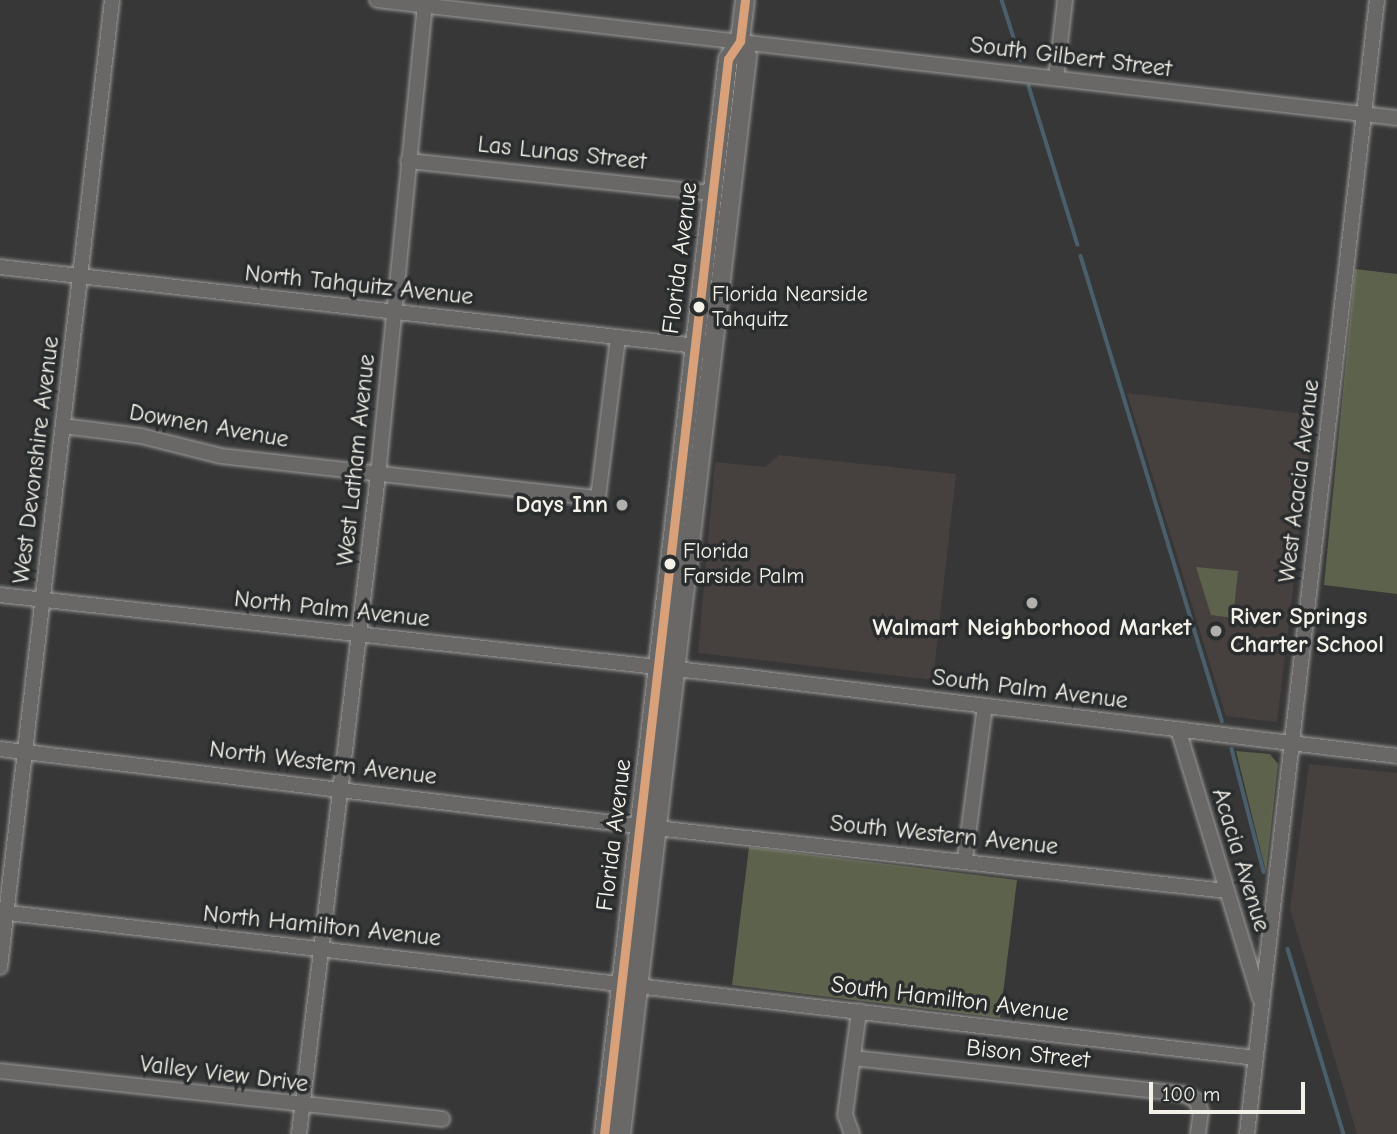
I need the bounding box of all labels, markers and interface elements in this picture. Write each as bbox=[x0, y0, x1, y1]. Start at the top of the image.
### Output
street label: South Gilbert Street bbox=[968, 30, 1174, 84]
street label: Las Lunas Street bbox=[476, 130, 648, 176]
street label: Florida Avenue bbox=[656, 180, 704, 336]
street label: North Tahquitz Avenue bbox=[243, 259, 475, 311]
place label: Florida Nearside Tahquitz bbox=[712, 281, 868, 332]
marker: Florida Nearside Tahquitz bbox=[692, 300, 706, 314]
street label: West Devonshire Avenue bbox=[7, 335, 65, 585]
street label: West Latham Avenue bbox=[331, 353, 381, 567]
street label: West Acacia Avenue bbox=[1272, 378, 1326, 584]
street label: Downen Avenue bbox=[127, 398, 291, 454]
place label: Days Inn bbox=[515, 491, 608, 519]
marker: Days Inn bbox=[614, 497, 630, 513]
place label: Florida Farside Palm bbox=[683, 538, 804, 590]
marker: Florida Farside Palm bbox=[663, 557, 677, 571]
street label: North Palm Avenue bbox=[233, 584, 431, 634]
marker: Walmart Neighborhood Market bbox=[1024, 595, 1040, 611]
place label: River Springs Charter School bbox=[1230, 603, 1384, 659]
place label: Walmart Neighborhood Market bbox=[873, 614, 1191, 642]
marker: River Springs Charter School bbox=[1208, 623, 1224, 639]
street label: South Palm Avenue bbox=[930, 663, 1130, 715]
street label: North Western Avenue bbox=[208, 735, 438, 791]
street label: Florida Avenue bbox=[590, 757, 638, 913]
street label: Acacia Avenue bbox=[1206, 785, 1276, 935]
street label: South Western Avenue bbox=[829, 809, 1059, 861]
street label: North Hamilton Avenue bbox=[202, 899, 442, 953]
street label: South Hamilton Avenue bbox=[829, 970, 1071, 1028]
street label: Bison Street bbox=[965, 1033, 1091, 1075]
street label: Valley View Drive bbox=[138, 1049, 310, 1099]
scale bar bbox=[1152, 1068, 1308, 1112]
text: 100 m bbox=[1162, 1082, 1220, 1106]

